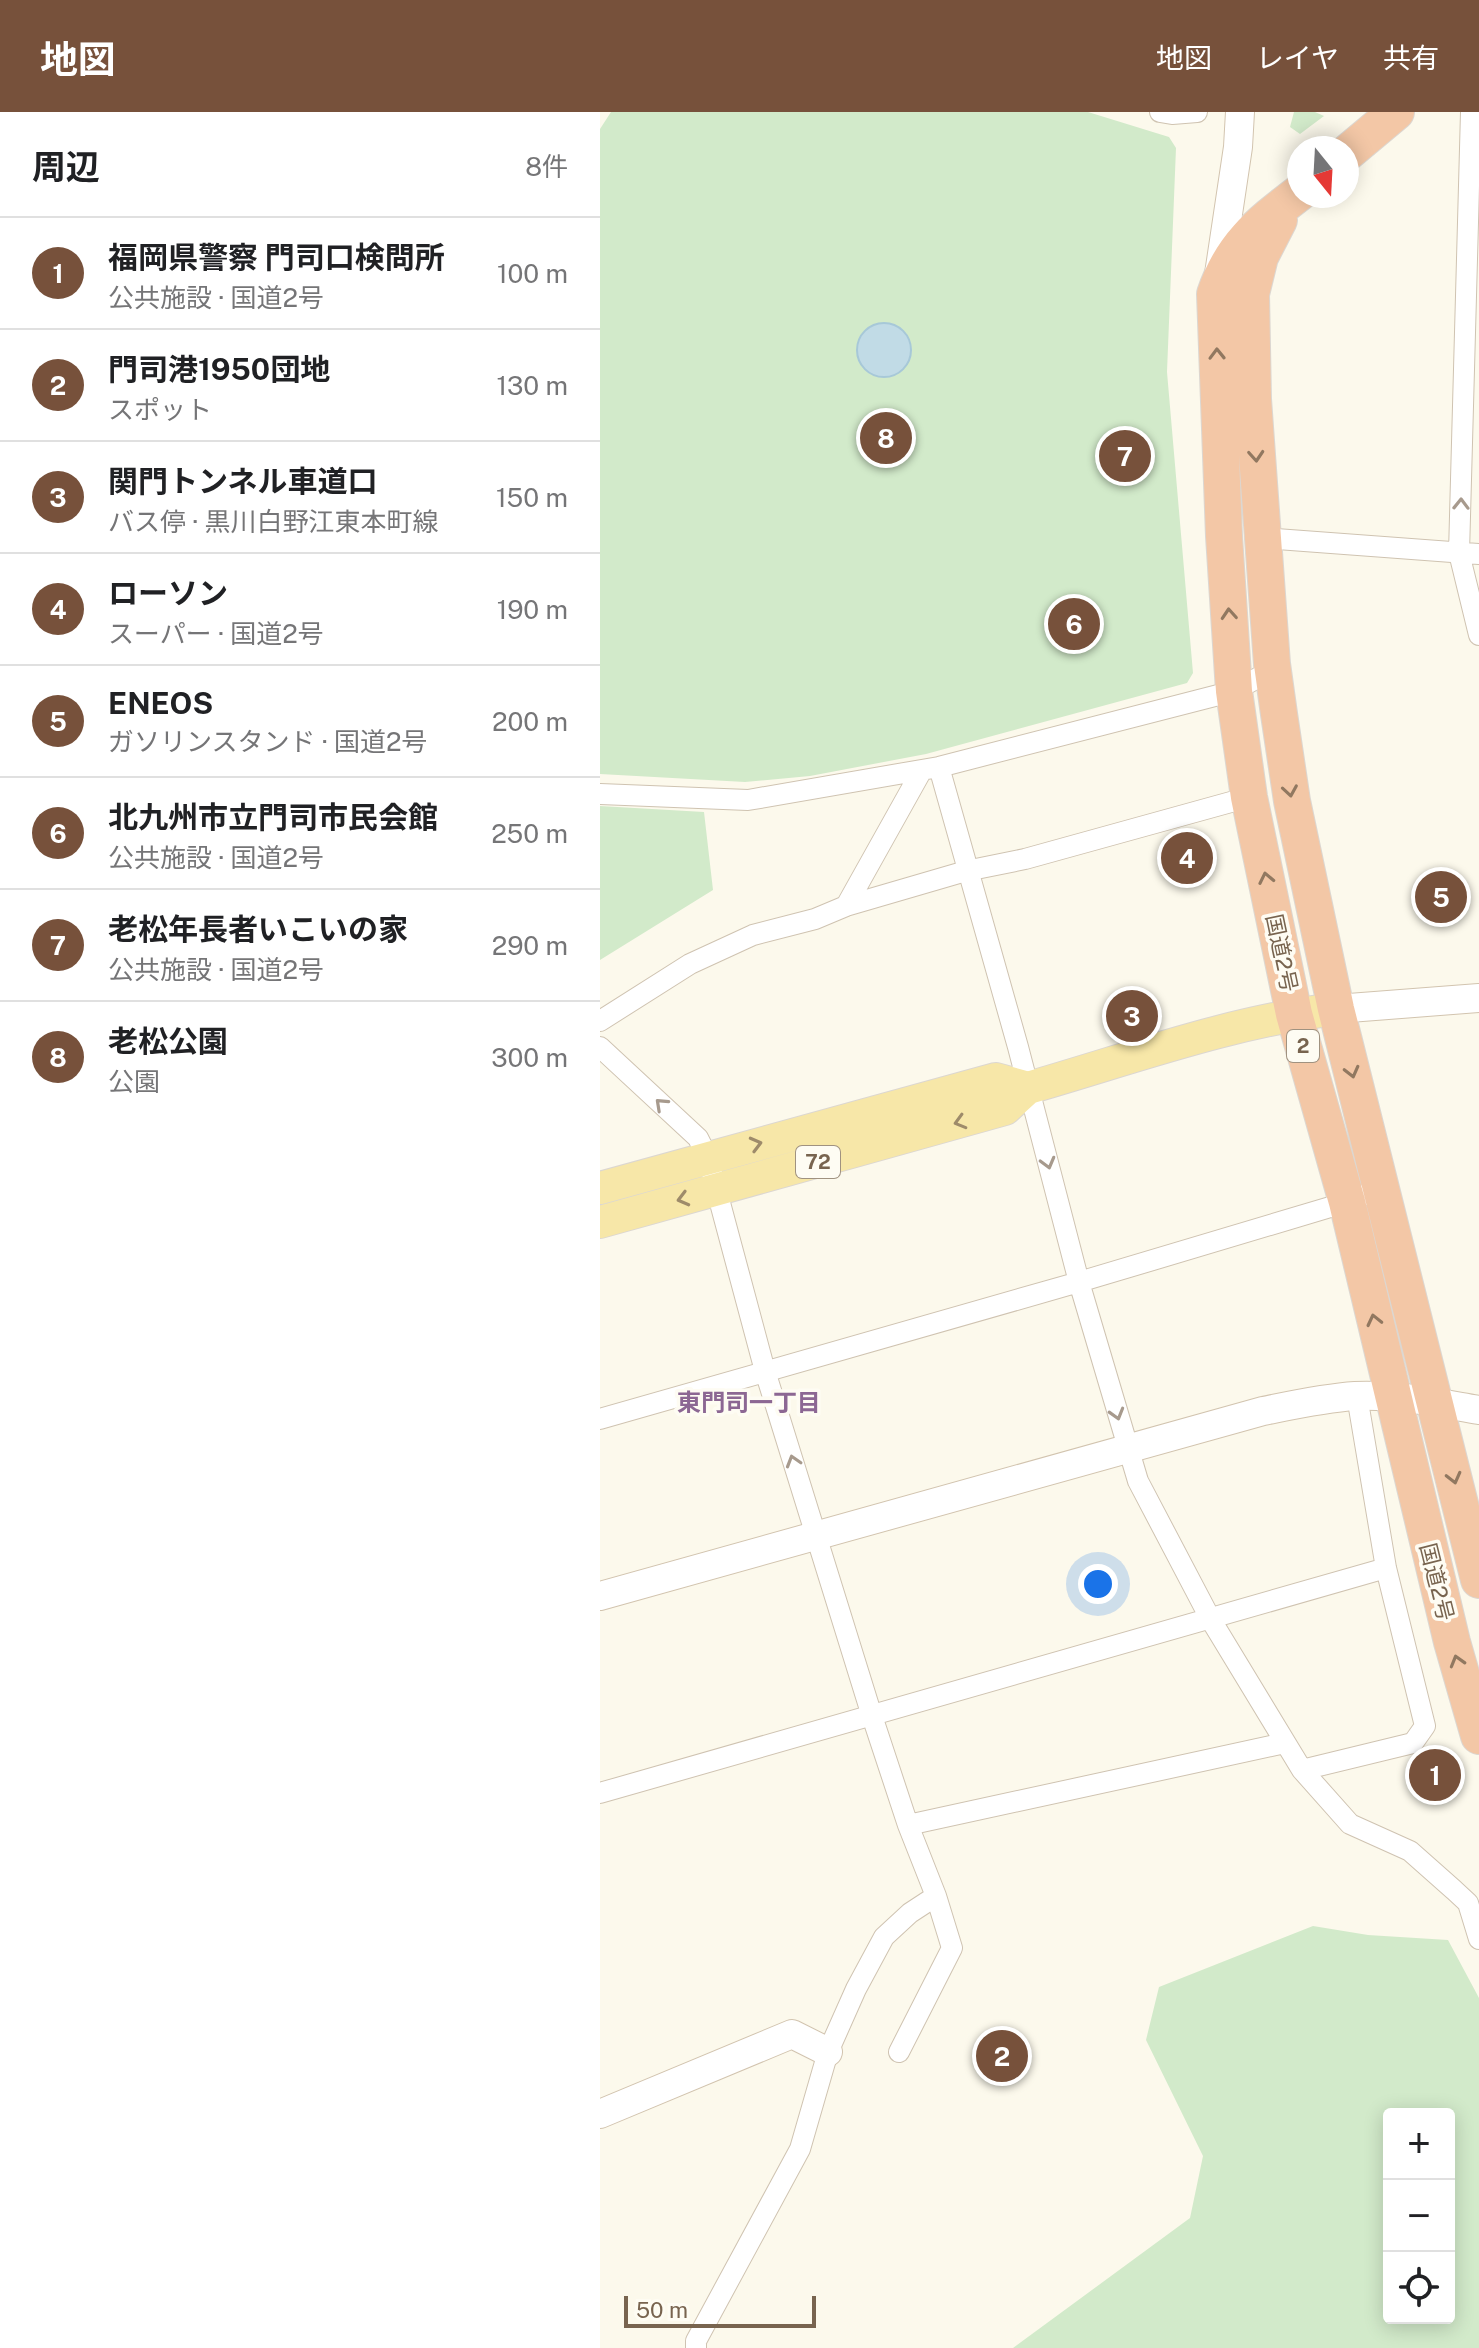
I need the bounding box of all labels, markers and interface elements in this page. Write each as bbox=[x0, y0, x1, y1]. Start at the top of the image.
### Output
text: 地図 bbox=[40, 37, 116, 82]
text: 地図 bbox=[1156, 41, 1212, 74]
text: レイヤ bbox=[1256, 41, 1339, 74]
text: 共有 bbox=[1383, 41, 1439, 74]
north arrow bbox=[1287, 136, 1359, 208]
text: 周辺 bbox=[32, 147, 100, 187]
text: 8件 bbox=[525, 151, 568, 182]
text: 福岡県警察 門司口検問所 bbox=[108, 239, 445, 275]
text: 1 bbox=[52, 258, 64, 289]
text: 100 m bbox=[497, 258, 568, 289]
text: 公共施設 · 国道2号 bbox=[108, 282, 324, 313]
one-way arrow bbox=[1208, 347, 1226, 360]
text: 門司港1950団地 bbox=[108, 351, 330, 387]
text: 2 bbox=[50, 370, 66, 401]
text: 130 m bbox=[496, 370, 568, 401]
text: スポット bbox=[108, 394, 212, 425]
pin: 8 bbox=[860, 408, 912, 468]
pin: 7 bbox=[1099, 426, 1151, 486]
one-way arrow bbox=[1247, 450, 1264, 463]
text: 関門トンネル車道口 bbox=[108, 463, 377, 499]
text: 3 bbox=[49, 482, 67, 513]
text: 150 m bbox=[496, 482, 568, 513]
one-way arrow bbox=[1452, 497, 1469, 510]
text: バス停 · 黒川白野江東本町線 bbox=[108, 506, 438, 537]
text: ローソン bbox=[108, 575, 228, 611]
text: 4 bbox=[49, 594, 67, 625]
text: 190 m bbox=[497, 594, 568, 625]
pin: 6 bbox=[1048, 594, 1100, 654]
one-way arrow bbox=[1221, 607, 1238, 620]
text: スーパー · 国道2号 bbox=[108, 618, 324, 649]
text: ENEOS bbox=[108, 685, 213, 721]
text: 5 bbox=[49, 706, 67, 737]
text: 200 m bbox=[492, 706, 568, 737]
text: ガソリンスタンド · 国道2号 bbox=[108, 726, 427, 757]
one-way arrow bbox=[1281, 784, 1298, 798]
text: 北九州市立門司市民会館 bbox=[108, 799, 438, 835]
text: 6 bbox=[49, 818, 67, 849]
text: 250 m bbox=[491, 818, 568, 849]
pin: 4 bbox=[1161, 828, 1213, 888]
text: 公共施設 · 国道2号 bbox=[108, 842, 324, 873]
pin: 5 bbox=[1415, 867, 1467, 927]
one-way arrow bbox=[1258, 871, 1275, 885]
text: 老松年長者いこいの家 bbox=[108, 911, 408, 947]
street label: 国道2号 bbox=[1261, 912, 1303, 994]
text: 7 bbox=[50, 930, 66, 961]
text: 290 m bbox=[492, 930, 568, 961]
text: 公共施設 · 国道2号 bbox=[108, 954, 324, 985]
pin: 3 bbox=[1106, 986, 1158, 1046]
text: 老松公園 bbox=[108, 1023, 228, 1059]
road number: 2 bbox=[1287, 1030, 1319, 1062]
text: 8 bbox=[49, 1042, 67, 1073]
text: 300 m bbox=[491, 1042, 568, 1073]
one-way arrow bbox=[1343, 1065, 1360, 1079]
text: 公園 bbox=[108, 1066, 160, 1097]
one-way arrow bbox=[656, 1098, 670, 1113]
one-way arrow bbox=[954, 1113, 968, 1129]
one-way arrow bbox=[749, 1137, 763, 1154]
road number: 72 bbox=[796, 1146, 840, 1178]
one-way arrow bbox=[1039, 1156, 1056, 1170]
one-way arrow bbox=[676, 1190, 690, 1207]
one-way arrow bbox=[1366, 1314, 1383, 1328]
district label: 東門司一丁目 bbox=[677, 1388, 821, 1416]
one-way arrow bbox=[1108, 1406, 1125, 1420]
one-way arrow bbox=[786, 1455, 802, 1468]
one-way arrow bbox=[1445, 1471, 1462, 1485]
street label: 国道2号 bbox=[1415, 1540, 1459, 1624]
your location bbox=[1078, 1564, 1118, 1604]
one-way arrow bbox=[1450, 1655, 1467, 1669]
pin: 1 bbox=[1409, 1745, 1461, 1805]
pin: 2 bbox=[976, 2026, 1028, 2086]
map controls bbox=[1383, 2108, 1455, 2324]
button: + bbox=[1383, 2108, 1455, 2180]
button: − bbox=[1383, 2180, 1455, 2252]
button: locate bbox=[1383, 2252, 1455, 2324]
scale bar bbox=[624, 2292, 816, 2328]
text: 50 m bbox=[636, 2297, 688, 2323]

